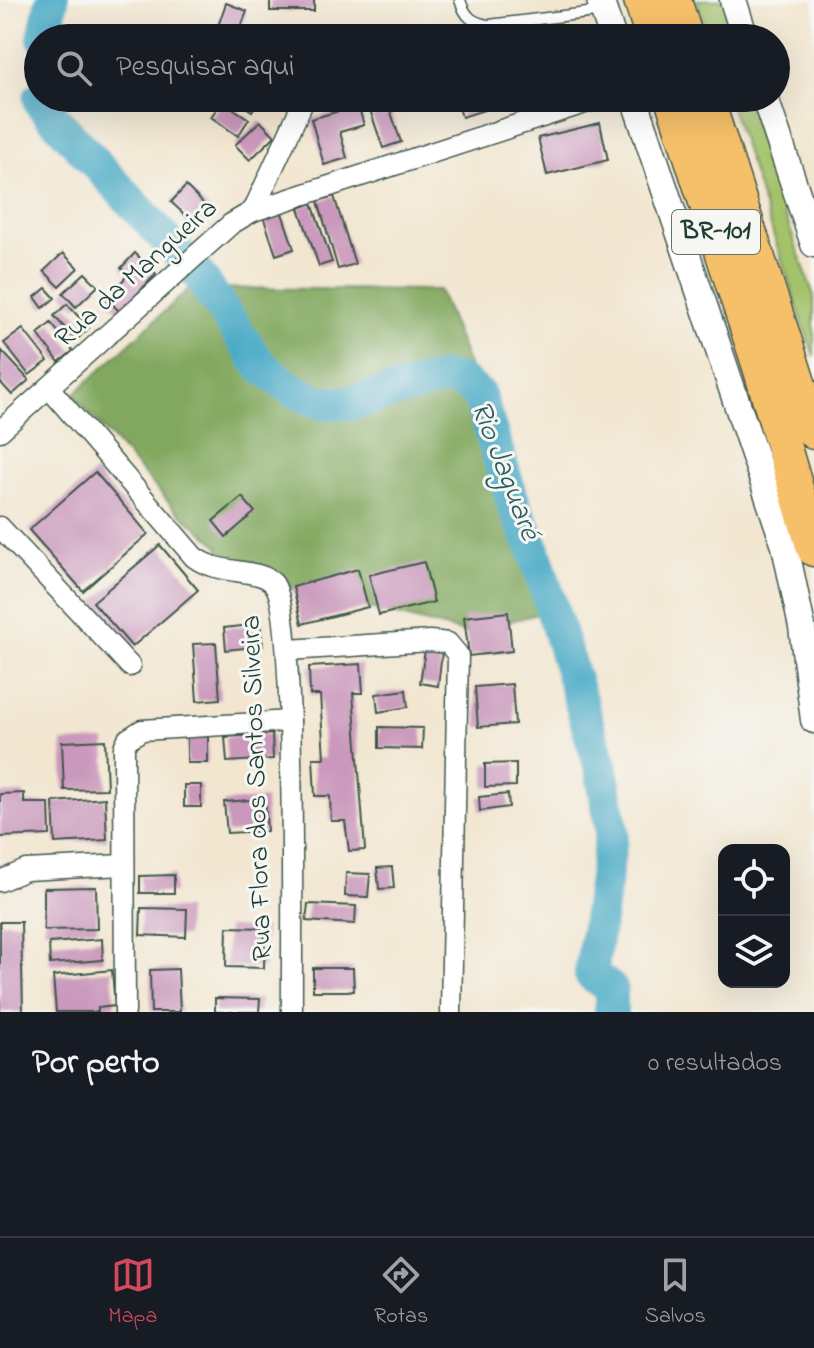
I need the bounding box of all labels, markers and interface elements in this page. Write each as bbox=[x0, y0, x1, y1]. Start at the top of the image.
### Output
search box bbox=[24, 24, 790, 112]
icon: search bbox=[52, 46, 96, 90]
text: Pesquisar aqui bbox=[116, 46, 295, 90]
street label: Rua da Mangueira bbox=[46, 189, 228, 359]
road number: BR-101 bbox=[672, 210, 760, 254]
water label: Rio Jaguaré bbox=[457, 395, 551, 548]
street label: Rua Flora dos Santos Silveira bbox=[231, 614, 285, 962]
map controls bbox=[718, 844, 790, 988]
button: locate bbox=[718, 844, 790, 916]
button: layers bbox=[718, 916, 790, 988]
text: Por perto bbox=[32, 1039, 160, 1089]
text: 0 resultados bbox=[648, 1045, 782, 1083]
tab: Mapa bbox=[108, 1253, 157, 1333]
tab: Rotas bbox=[374, 1253, 428, 1333]
tab: Salvos bbox=[645, 1253, 706, 1333]

